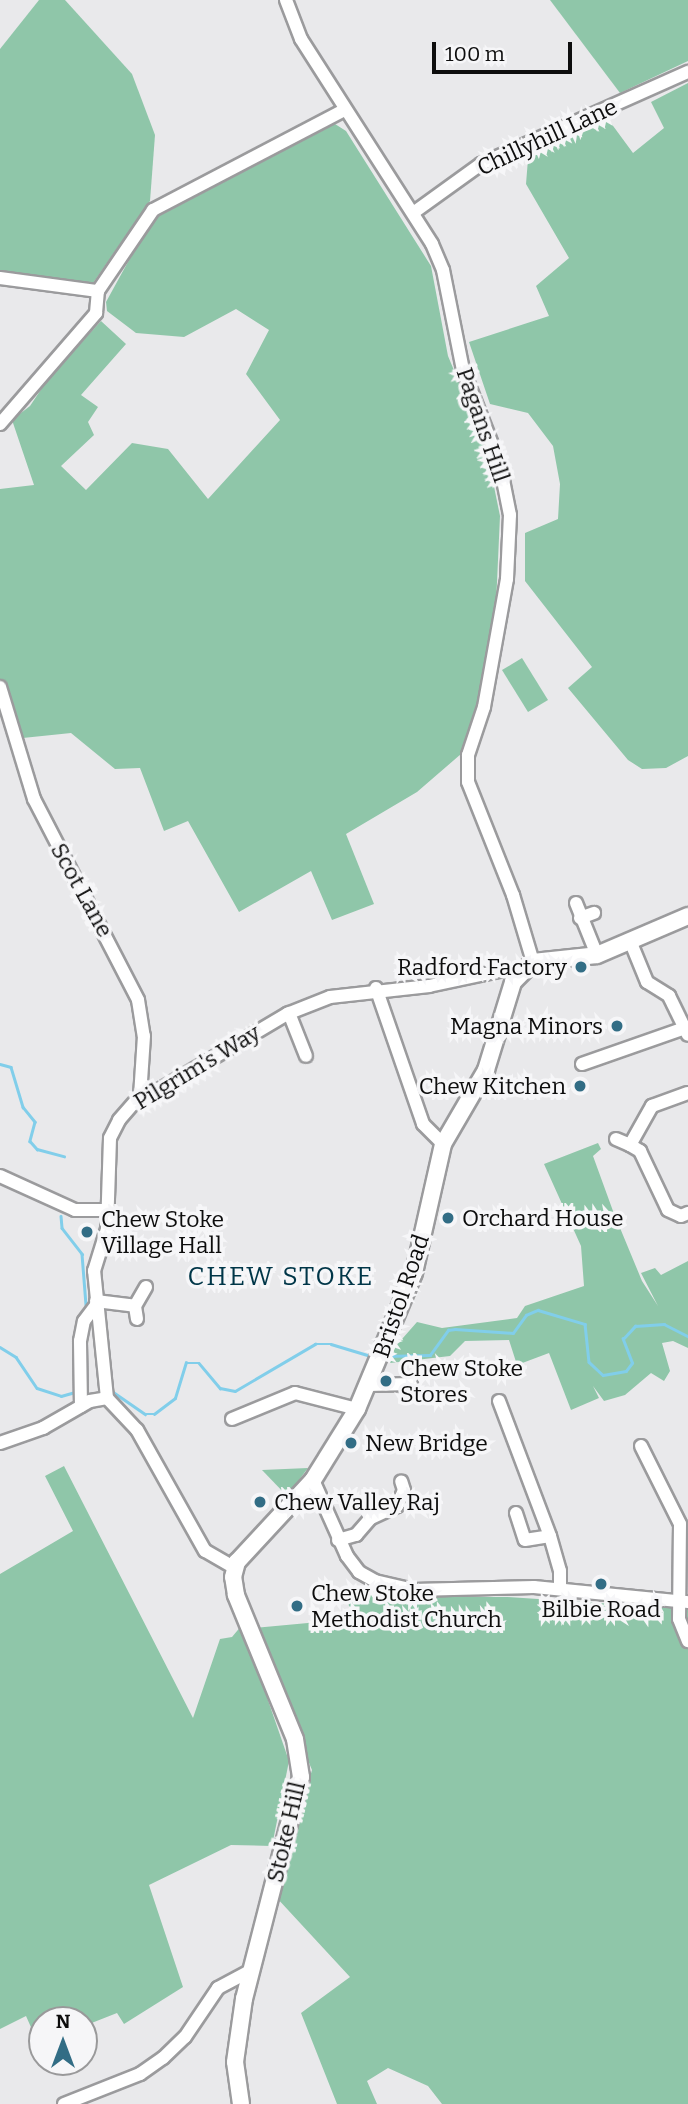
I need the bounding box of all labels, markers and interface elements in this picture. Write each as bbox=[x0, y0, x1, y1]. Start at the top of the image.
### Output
scale bar bbox=[436, 28, 576, 72]
text: 100 m bbox=[445, 41, 505, 67]
street label: Chillyhill Lane bbox=[473, 93, 621, 181]
street label: Pagans Hill bbox=[451, 364, 515, 486]
street label: Scot Lane bbox=[45, 838, 119, 942]
place label: Radford Factory bbox=[397, 953, 567, 981]
marker: Radford Factory bbox=[573, 959, 589, 975]
place label: Magna Minors bbox=[450, 1012, 603, 1040]
street label: Pilgrim's Way bbox=[129, 1018, 265, 1116]
marker: Magna Minors bbox=[609, 1018, 625, 1034]
place label: Chew Kitchen bbox=[419, 1072, 566, 1100]
marker: Chew Kitchen bbox=[572, 1078, 588, 1094]
place label: Orchard House bbox=[462, 1204, 623, 1232]
place label: Chew Stoke Village Hall bbox=[101, 1205, 224, 1259]
marker: Orchard House bbox=[440, 1210, 456, 1226]
marker: Chew Stoke Village Hall bbox=[79, 1224, 95, 1240]
street label: Bristol Road bbox=[367, 1231, 435, 1361]
district label: CHEW STOKE bbox=[189, 1261, 373, 1293]
place label: Chew Stoke Stores bbox=[400, 1354, 523, 1408]
marker: Chew Stoke Stores bbox=[378, 1373, 394, 1389]
place label: New Bridge bbox=[365, 1429, 488, 1457]
marker: New Bridge bbox=[343, 1435, 359, 1451]
place label: Chew Valley Raj bbox=[274, 1488, 440, 1516]
marker: Chew Valley Raj bbox=[252, 1494, 268, 1510]
marker: Bilbie Road bbox=[593, 1576, 609, 1592]
place label: Chew Stoke Methodist Church bbox=[311, 1579, 502, 1633]
place label: Bilbie Road bbox=[541, 1595, 661, 1623]
marker: Chew Stoke Methodist Church bbox=[289, 1598, 305, 1614]
street label: Stoke Hill bbox=[261, 1779, 311, 1885]
north arrow bbox=[28, 2006, 98, 2076]
text: N bbox=[56, 2010, 70, 2033]

